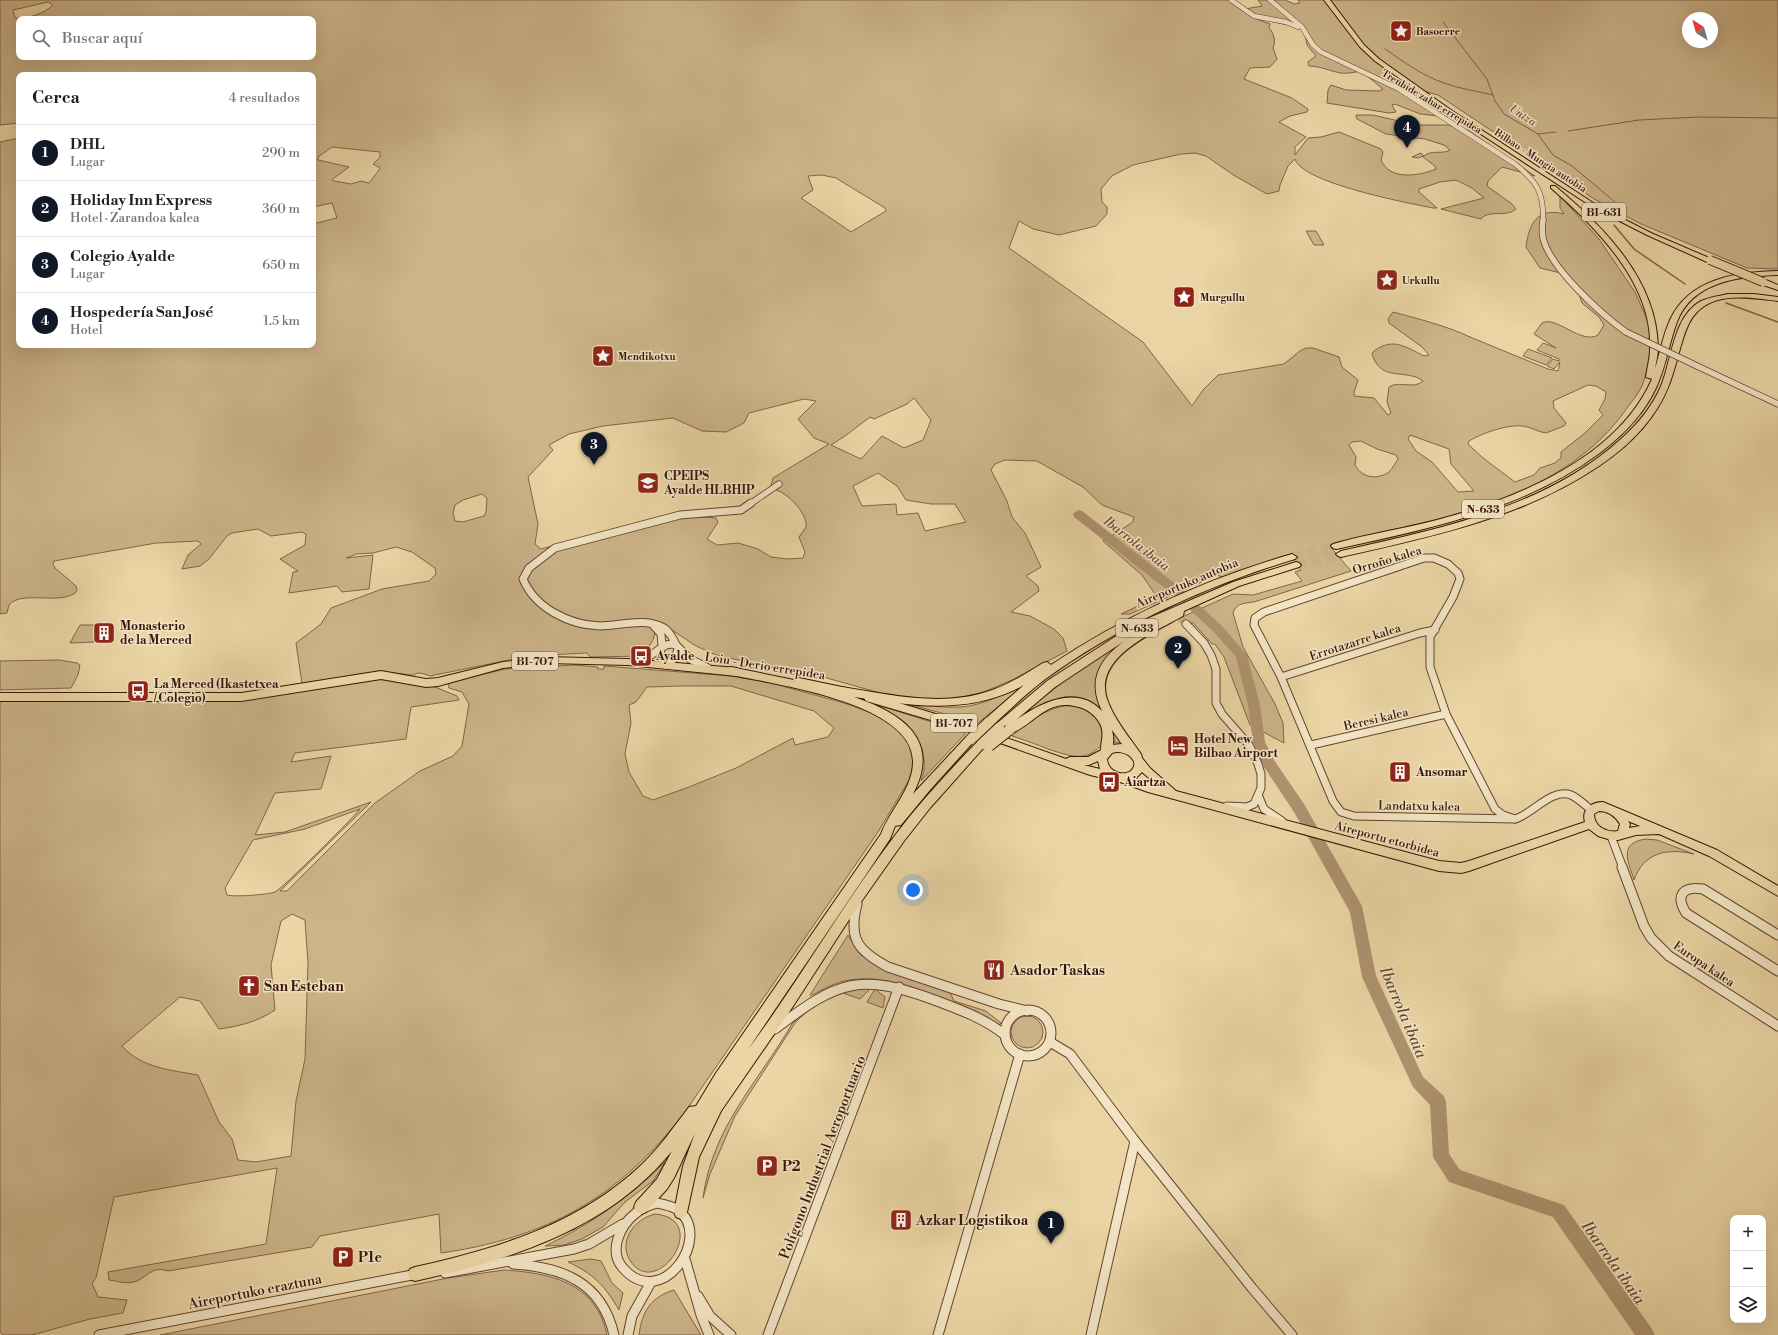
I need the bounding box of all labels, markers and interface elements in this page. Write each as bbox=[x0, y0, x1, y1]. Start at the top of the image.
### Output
north arrow bbox=[1682, 12, 1718, 48]
search box bbox=[16, 16, 316, 60]
place icon: Basoerre bbox=[1388, 18, 1414, 44]
place label: Basoerre bbox=[1416, 26, 1461, 38]
icon: search bbox=[30, 27, 52, 49]
text: Buscar aquí bbox=[62, 29, 143, 48]
street label: Trenbide zahar errepidea bbox=[1379, 67, 1485, 137]
text: Cerca bbox=[32, 87, 80, 109]
text: 4 resultados bbox=[229, 90, 300, 106]
water label: Untza bbox=[1506, 102, 1539, 130]
pin: 4 bbox=[1394, 115, 1420, 148]
street label: Bilbao - Mungia autobia bbox=[1491, 126, 1590, 196]
text: DHL bbox=[70, 135, 105, 154]
text: 1 bbox=[42, 145, 48, 161]
text: 290 m bbox=[262, 145, 300, 161]
text: Lugar bbox=[70, 154, 105, 170]
text: Holiday Inn Express bbox=[70, 191, 212, 210]
text: 2 bbox=[41, 201, 49, 217]
text: 360 m bbox=[262, 201, 300, 217]
road number: BI-631 bbox=[1582, 203, 1626, 221]
text: Hotel · Zarandoa kalea bbox=[70, 210, 200, 226]
text: Colegio Ayalde bbox=[70, 247, 175, 266]
text: 3 bbox=[41, 257, 49, 273]
text: 650 m bbox=[262, 257, 300, 273]
text: Lugar bbox=[70, 266, 105, 282]
place icon: Urkullu bbox=[1374, 267, 1400, 293]
place label: Urkullu bbox=[1402, 275, 1440, 287]
place icon: Murgullu bbox=[1171, 284, 1197, 310]
place label: Murgullu bbox=[1200, 292, 1246, 304]
text: Hospedería San José bbox=[70, 303, 213, 322]
text: 4 bbox=[41, 313, 49, 329]
text: 1.5 km bbox=[263, 313, 300, 329]
text: Hotel bbox=[70, 322, 103, 338]
place icon: Mendikotxu bbox=[590, 343, 616, 369]
place label: Mendikotxu bbox=[618, 351, 676, 363]
pin: 3 bbox=[581, 432, 607, 465]
place label: CPEIPS Ayalde HLBHIP bbox=[663, 469, 755, 498]
school or university icon: CPEIPS Ayalde HLBHIP bbox=[635, 470, 661, 496]
road number: N-633 bbox=[1462, 500, 1504, 518]
water label: Ibarrola ibaia bbox=[1099, 512, 1173, 575]
street label: Orroño kalea bbox=[1351, 543, 1424, 578]
street label: Aireportuko autobia bbox=[1133, 555, 1241, 612]
place label: Monasterio de la Merced bbox=[120, 619, 193, 648]
road number: N-633 bbox=[1116, 619, 1158, 637]
building icon: Monasterio de la Merced bbox=[91, 620, 117, 646]
street label: Errotazarre kalea bbox=[1308, 620, 1404, 664]
pin: 2 bbox=[1165, 636, 1191, 669]
bus stop icon: Ayalde bbox=[628, 643, 654, 669]
place label: Ayalde bbox=[655, 649, 695, 664]
street label: Loiu - Derio errepidea bbox=[704, 650, 827, 684]
road number: BI-707 bbox=[512, 652, 558, 670]
place label: La Merced (Ikastetxea / Colegio) bbox=[153, 677, 279, 706]
bus stop icon: La Merced (Ikastetxea / Colegio) bbox=[125, 678, 151, 704]
street label: Beresi kalea bbox=[1341, 705, 1411, 734]
road number: BI-707 bbox=[931, 714, 977, 732]
place label: Hotel New Bilbao Airport bbox=[1194, 732, 1279, 761]
hotel icon: Hotel New Bilbao Airport bbox=[1165, 733, 1191, 759]
building icon: Ansomar bbox=[1387, 759, 1413, 785]
place label: Ansomar bbox=[1415, 765, 1468, 780]
bus stop icon: Aiartza bbox=[1096, 769, 1122, 795]
place label: Aiartza bbox=[1123, 775, 1166, 790]
street label: Landatxu kalea bbox=[1378, 798, 1461, 815]
street label: Aireportu etorbidea bbox=[1332, 818, 1442, 861]
your location bbox=[903, 880, 923, 900]
street label: Europa kalea bbox=[1670, 938, 1738, 991]
restaurant icon: Asador Taskas bbox=[981, 957, 1007, 983]
place label: Asador Taskas bbox=[1009, 962, 1105, 980]
water label: Ibarrola ibaia bbox=[1374, 963, 1431, 1061]
church icon: San Esteban bbox=[236, 973, 262, 999]
place label: San Esteban bbox=[264, 978, 344, 996]
street label: Polígono Industrial Aeroportuario bbox=[776, 1053, 870, 1262]
parking icon: P2 bbox=[754, 1153, 780, 1179]
place label: P2 bbox=[782, 1158, 801, 1176]
building icon: Azkar Logistikoa bbox=[888, 1207, 914, 1233]
pin: 1 bbox=[1038, 1211, 1064, 1244]
place label: Azkar Logistikoa bbox=[915, 1212, 1029, 1230]
map controls bbox=[1730, 1215, 1766, 1323]
button: + bbox=[1730, 1215, 1766, 1251]
water label: Ibarrola ibaia bbox=[1576, 1216, 1649, 1308]
parking icon: P1e bbox=[330, 1244, 356, 1270]
place label: P1e bbox=[358, 1249, 383, 1267]
button: − bbox=[1730, 1251, 1766, 1287]
street label: Aireportuko eraztuna bbox=[186, 1270, 324, 1314]
button: layers bbox=[1730, 1287, 1766, 1323]

